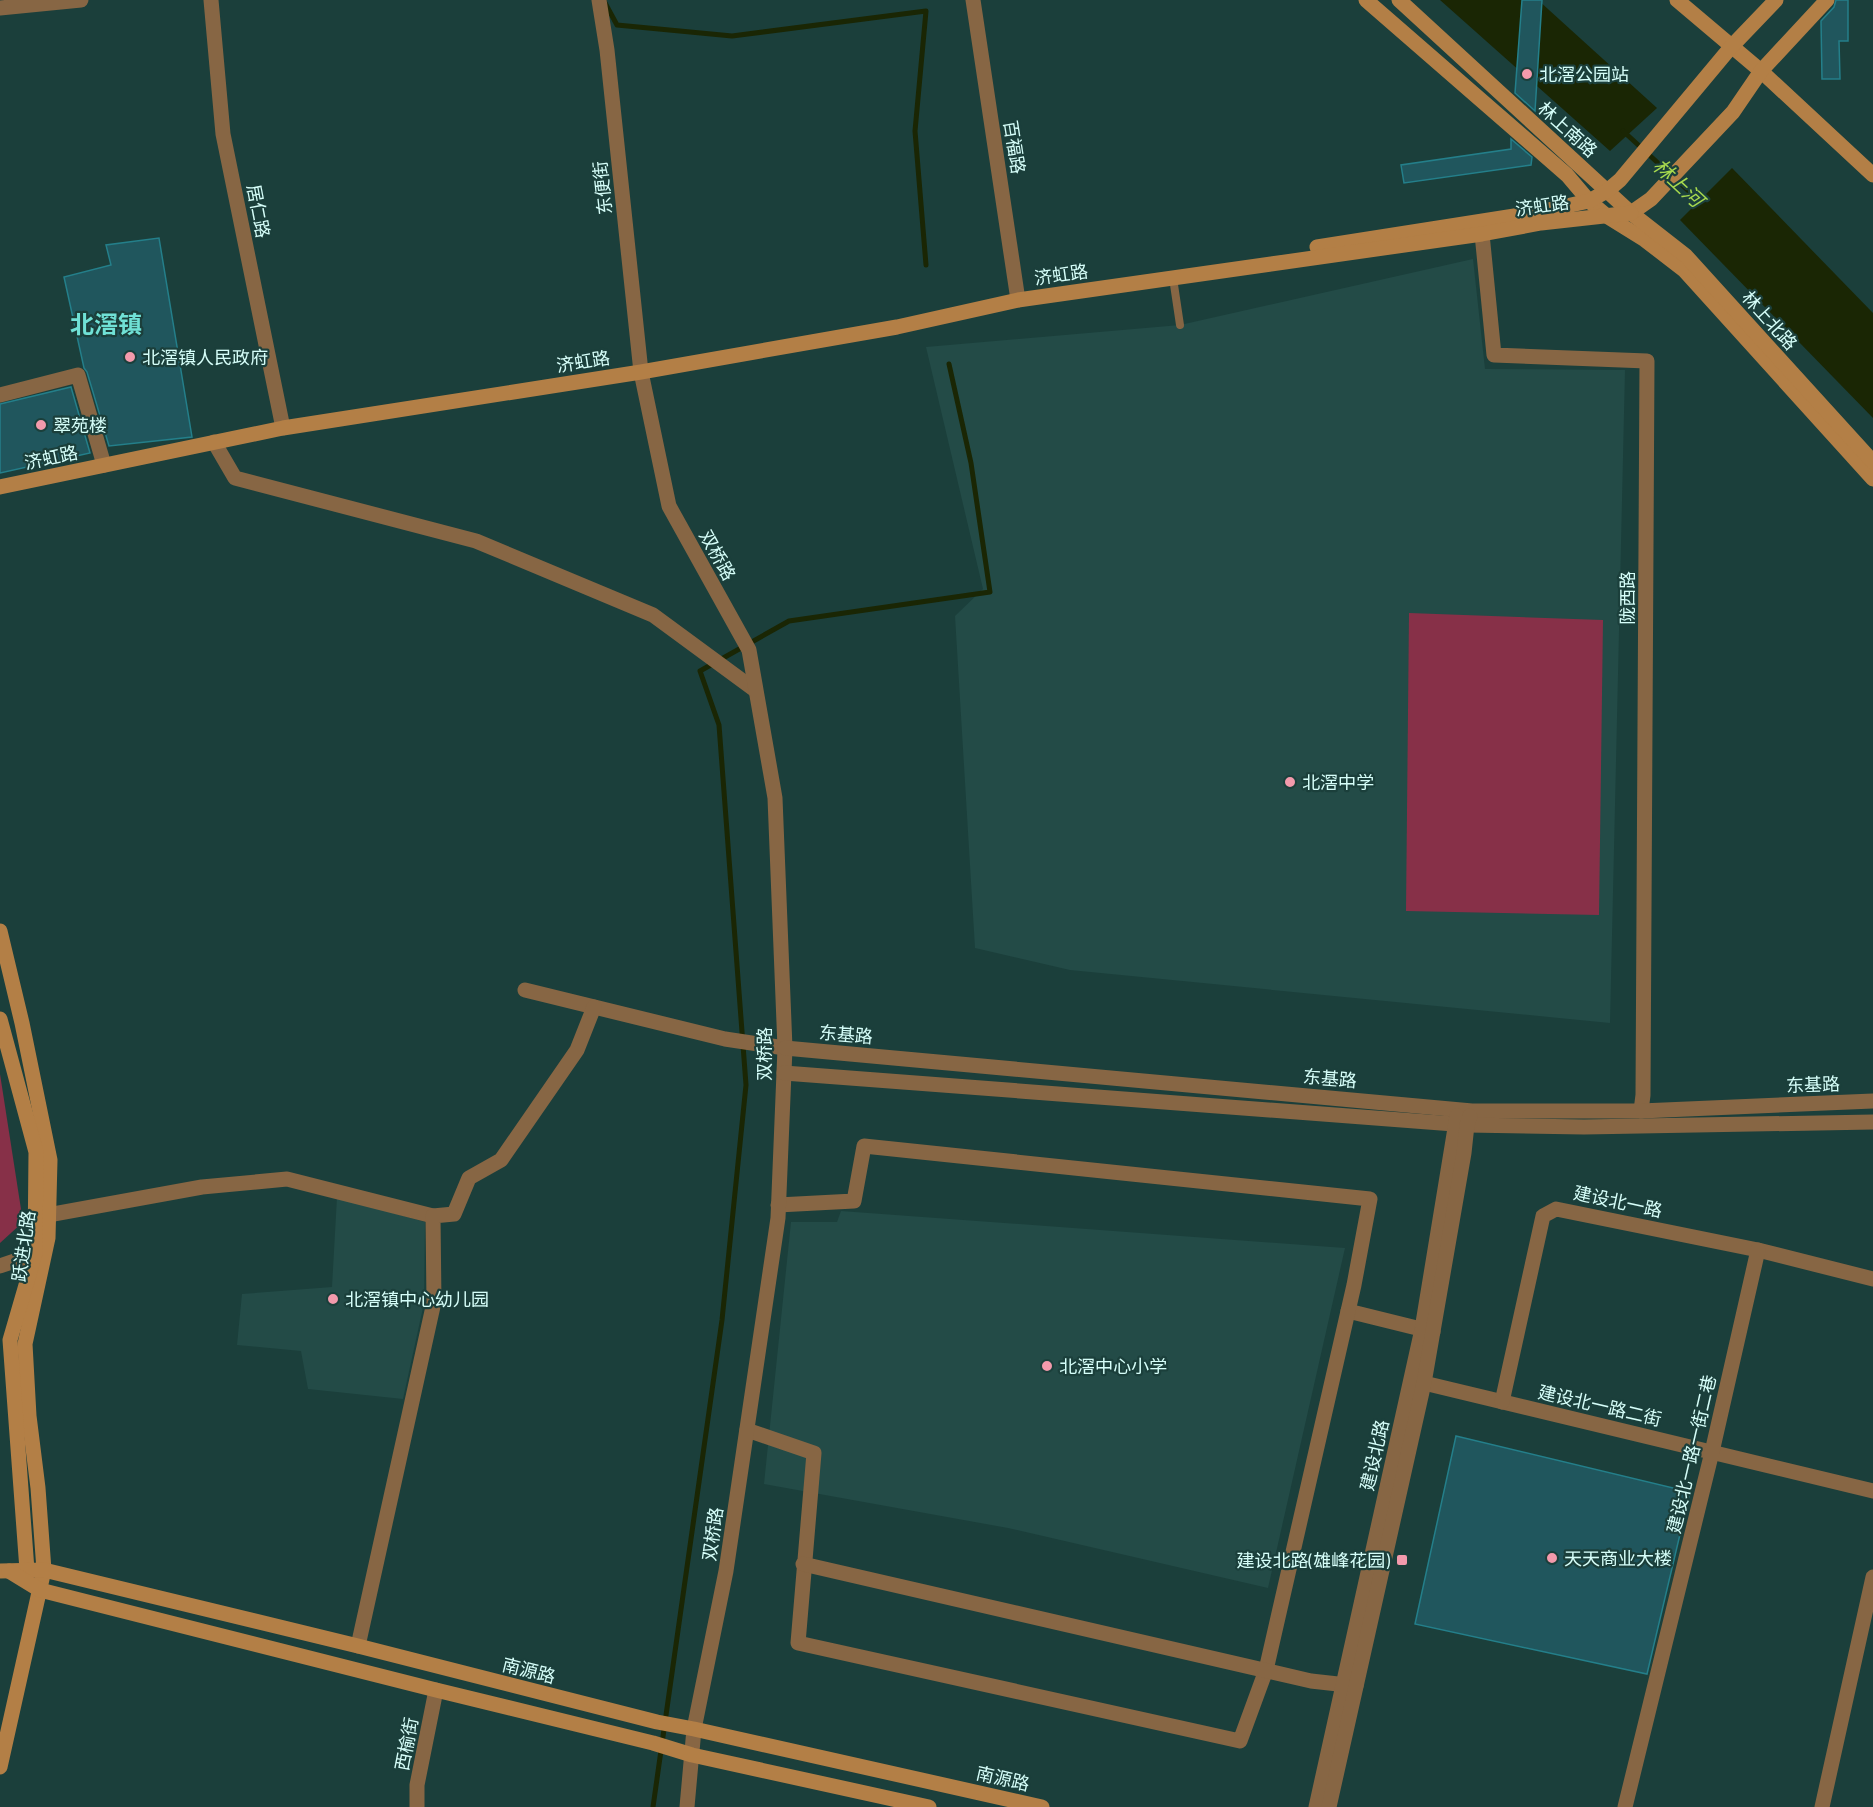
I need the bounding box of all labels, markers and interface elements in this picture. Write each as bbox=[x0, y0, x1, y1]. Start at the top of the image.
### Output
place label: 北滘公园站 bbox=[1539, 63, 1629, 85]
marker: 北滘公园站 bbox=[1520, 67, 1534, 81]
street label: 林上南路 bbox=[1534, 97, 1602, 161]
street label: 百福路 bbox=[1000, 119, 1030, 175]
water label: 林上河 bbox=[1649, 153, 1712, 214]
street label: 东便街 bbox=[588, 160, 616, 216]
street label: 居仁路 bbox=[243, 182, 275, 240]
street label: 济虹路 bbox=[1514, 190, 1570, 220]
street label: 济虹路 bbox=[1033, 259, 1089, 289]
street label: 林上北路 bbox=[1738, 286, 1802, 354]
district label: 北滘镇 bbox=[70, 309, 142, 338]
place label: 北滘镇人民政府 bbox=[142, 346, 268, 368]
street label: 济虹路 bbox=[555, 346, 611, 376]
marker: 北滘镇人民政府 bbox=[123, 350, 137, 364]
place label: 翠苑楼 bbox=[53, 414, 107, 436]
marker: 翠苑楼 bbox=[34, 418, 48, 432]
street label: 济虹路 bbox=[22, 441, 80, 473]
street label: 双桥路 bbox=[695, 526, 741, 584]
street label: 陇西路 bbox=[1616, 571, 1638, 625]
place label: 北滘中学 bbox=[1302, 771, 1374, 793]
marker: 北滘中学 bbox=[1283, 775, 1297, 789]
street label: 东基路 bbox=[818, 1021, 874, 1047]
street label: 双桥路 bbox=[753, 1027, 775, 1081]
street label: 东基路 bbox=[1302, 1065, 1358, 1091]
street label: 东基路 bbox=[1786, 1072, 1840, 1096]
street label: 建设北一路 bbox=[1572, 1181, 1664, 1221]
street label: 跃进北路 bbox=[7, 1209, 39, 1283]
place label: 北滘镇中心幼儿园 bbox=[345, 1288, 489, 1310]
marker: 北滘镇中心幼儿园 bbox=[326, 1292, 340, 1306]
place label: 北滘中心小学 bbox=[1059, 1355, 1167, 1377]
marker: 北滘中心小学 bbox=[1040, 1359, 1054, 1373]
street label: 建设北一路一街二巷 bbox=[1662, 1373, 1720, 1535]
street label: 建设北一路二街 bbox=[1536, 1380, 1664, 1430]
street label: 建设北路 bbox=[1355, 1417, 1393, 1493]
street label: 双桥路 bbox=[697, 1506, 727, 1562]
place label: 天天商业大楼 bbox=[1564, 1547, 1672, 1569]
place label: 建设北路(雄峰花园) bbox=[1237, 1549, 1390, 1571]
marker: 天天商业大楼 bbox=[1545, 1551, 1559, 1565]
marker: 建设北路(雄峰花园) bbox=[1395, 1553, 1409, 1567]
street label: 南源路 bbox=[500, 1653, 558, 1687]
street label: 西榆街 bbox=[390, 1715, 422, 1773]
street label: 南源路 bbox=[974, 1761, 1032, 1795]

